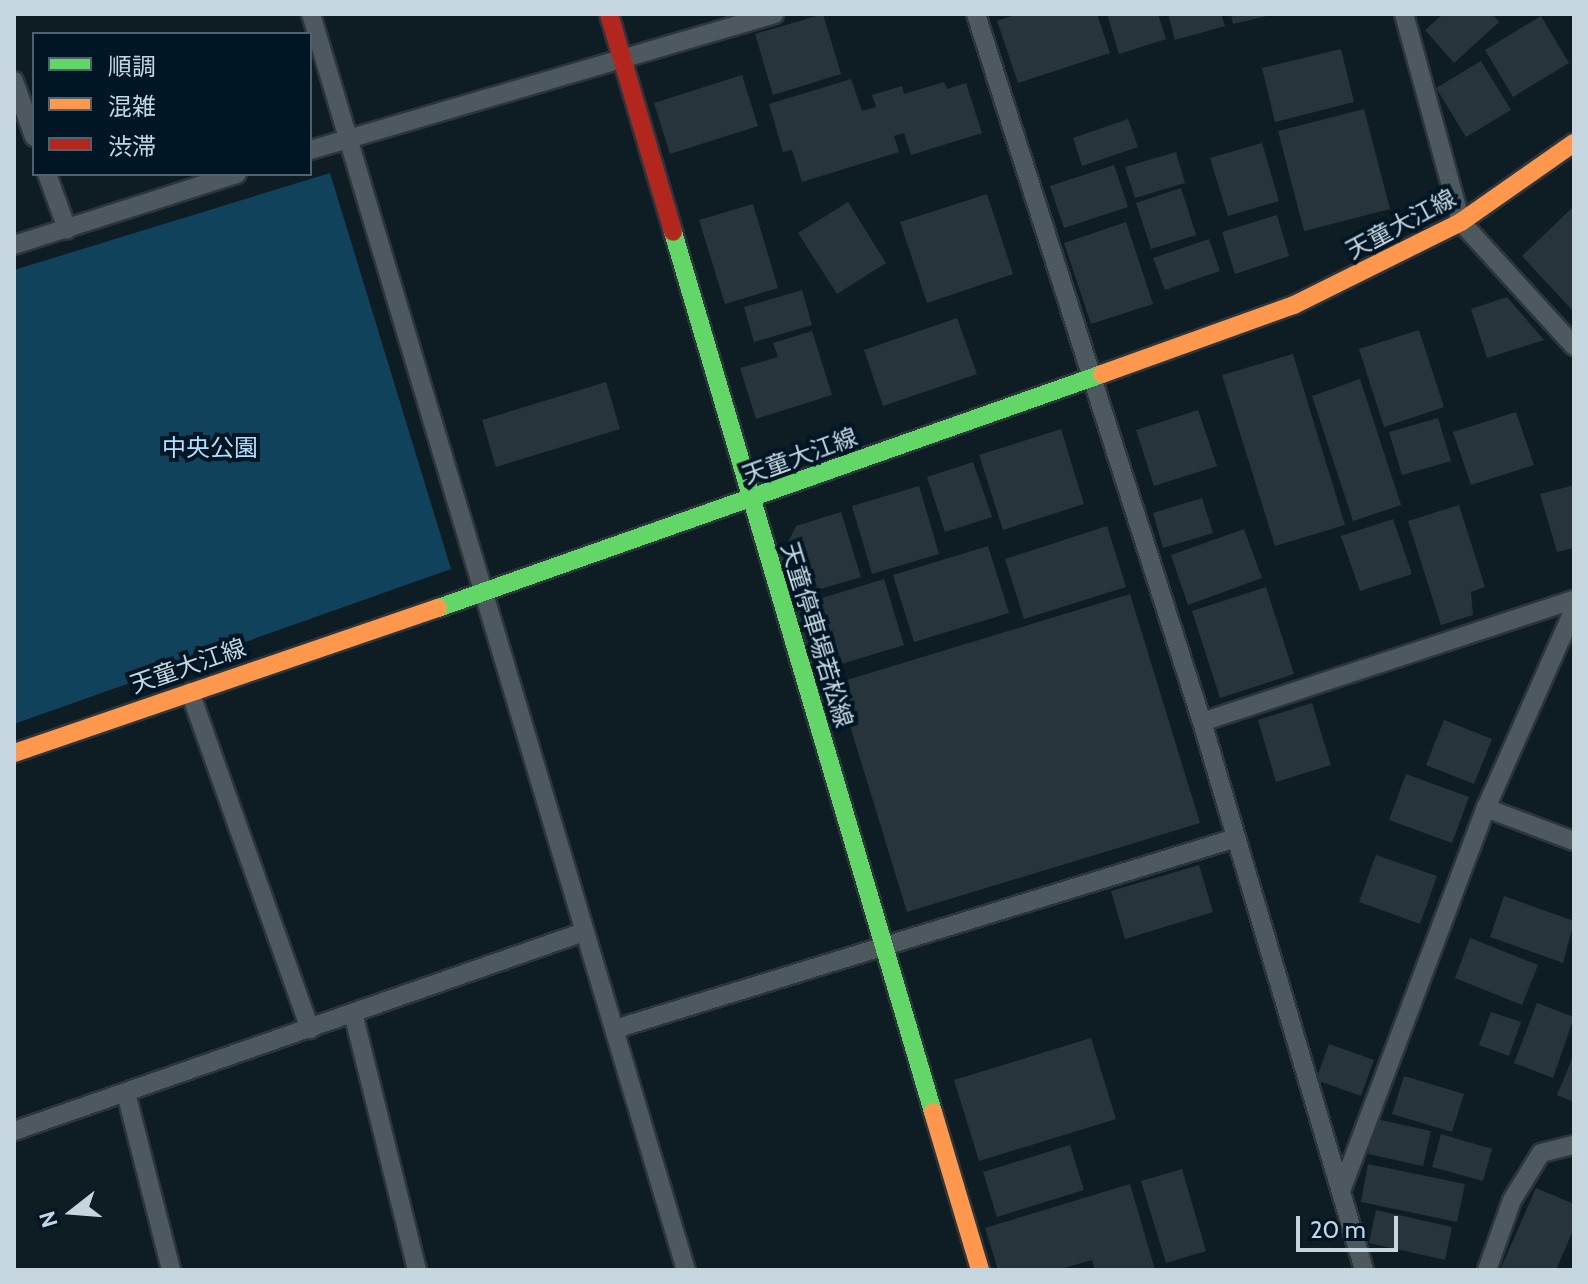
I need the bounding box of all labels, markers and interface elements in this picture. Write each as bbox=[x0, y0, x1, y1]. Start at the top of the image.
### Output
legend bbox=[32, 32, 312, 176]
text: 順調 bbox=[108, 52, 156, 81]
text: 混雑 bbox=[108, 92, 156, 121]
text: 渋滞 bbox=[108, 132, 156, 161]
street label: 天童大江線 bbox=[1341, 183, 1461, 265]
street label: 天童大江線 bbox=[739, 422, 861, 490]
park label: 中央公園 bbox=[162, 434, 258, 462]
street label: 天童停車場若松線 bbox=[775, 539, 859, 731]
street label: 天童大江線 bbox=[127, 633, 249, 699]
north arrow bbox=[32, 1172, 112, 1252]
scale bar bbox=[1300, 1200, 1402, 1250]
text: N bbox=[33, 1208, 64, 1231]
text: 20 m bbox=[1310, 1215, 1366, 1244]

